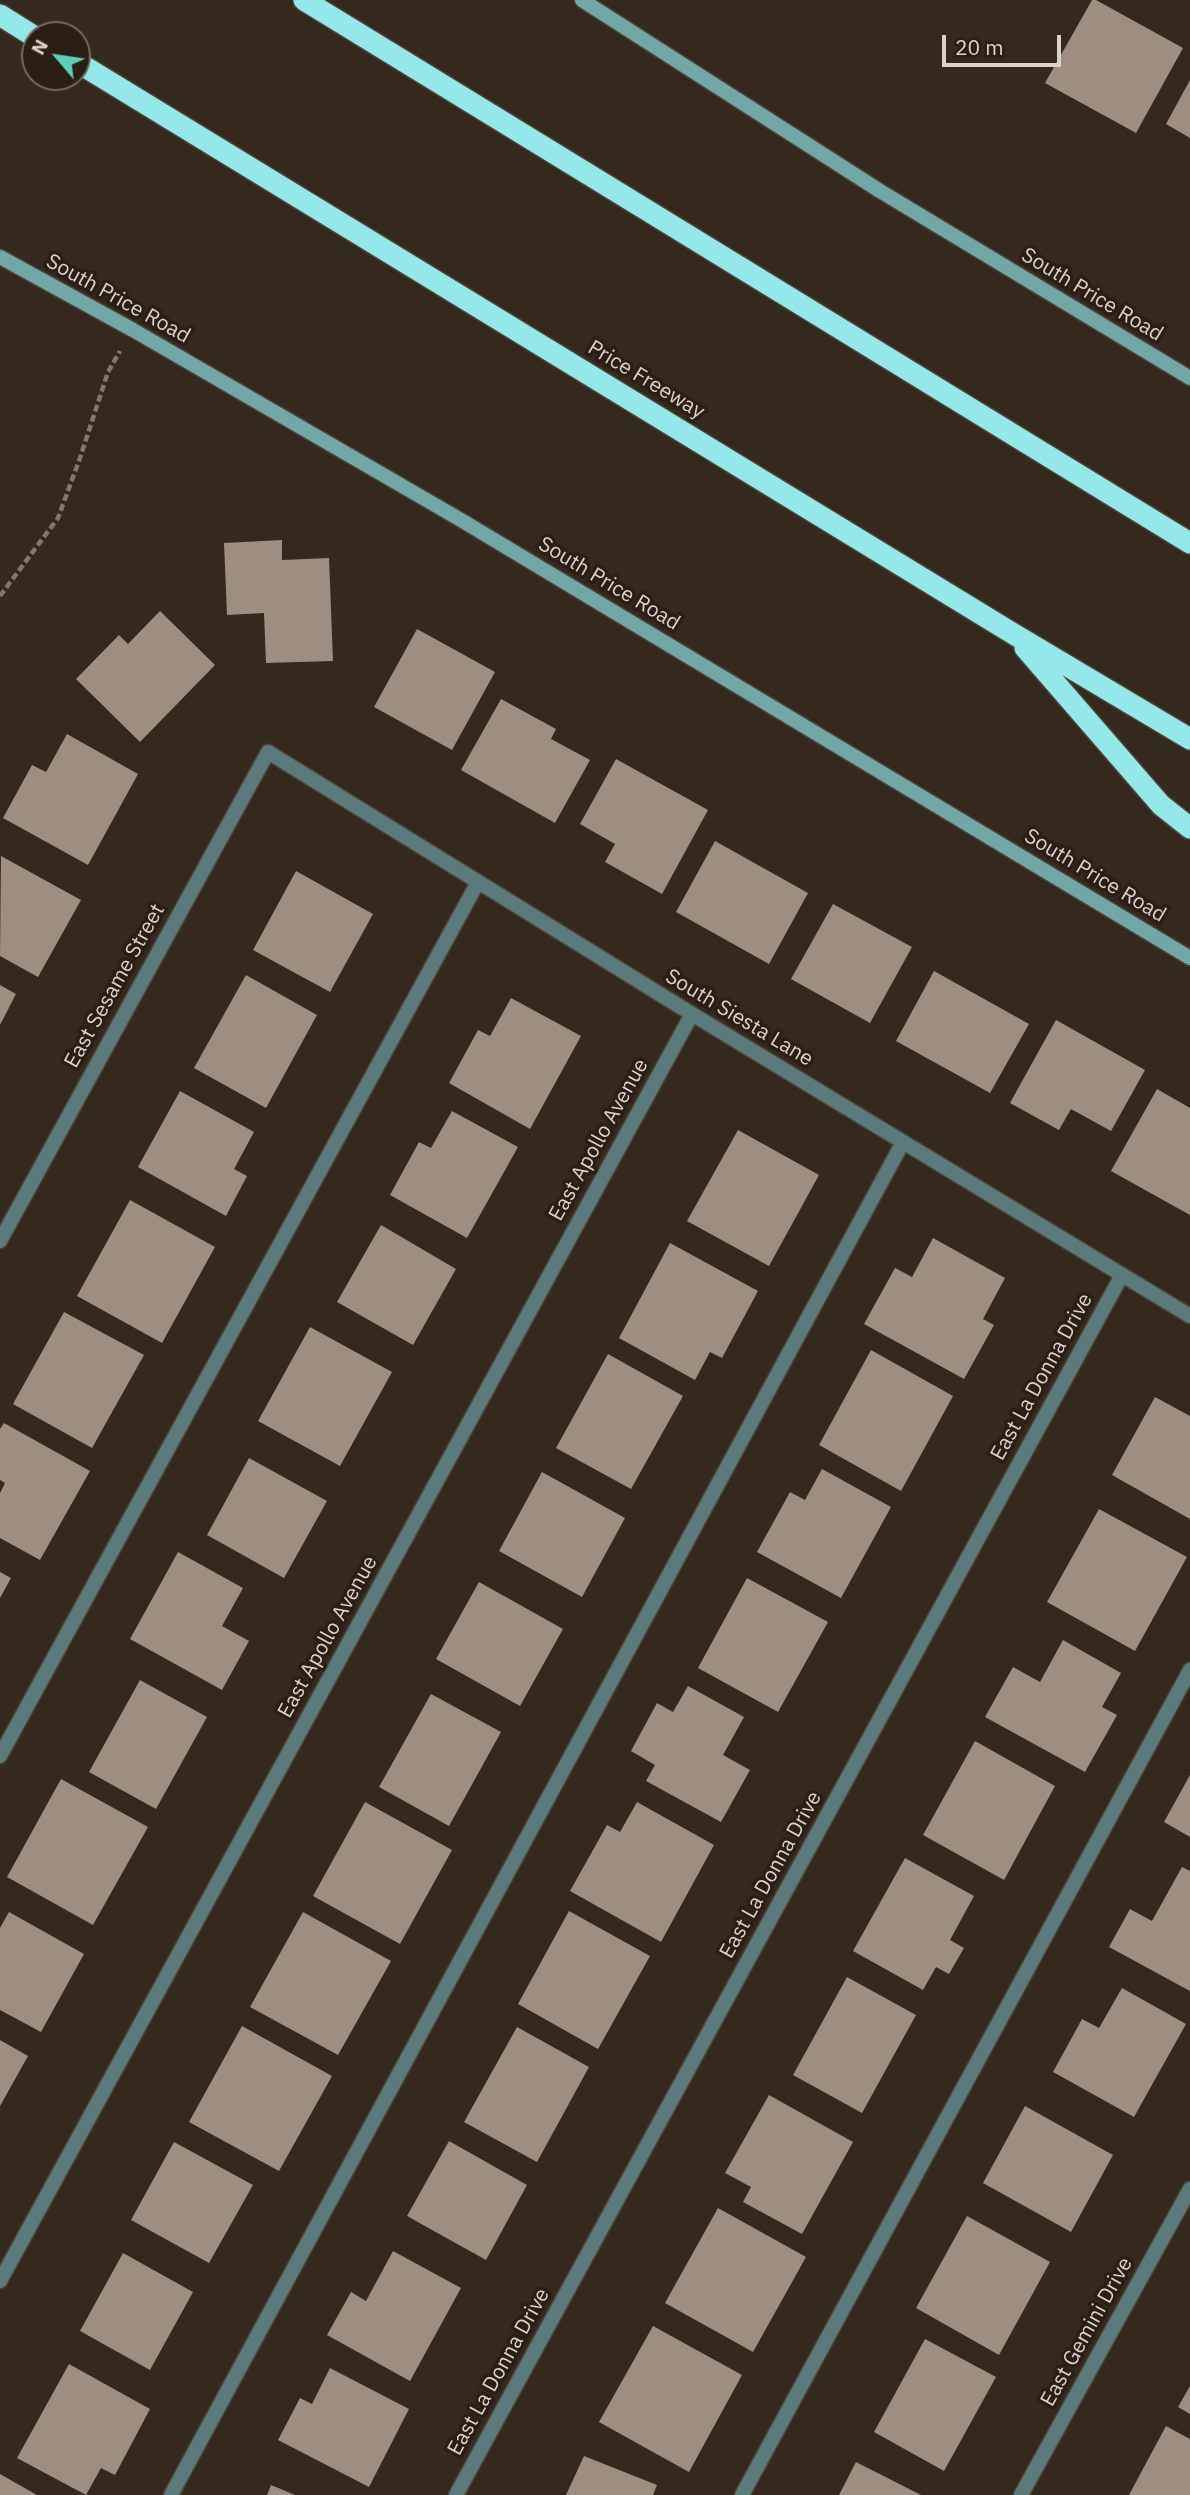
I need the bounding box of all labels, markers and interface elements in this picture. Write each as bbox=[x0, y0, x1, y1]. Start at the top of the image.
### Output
north arrow bbox=[21, 21, 91, 91]
scale bar bbox=[945, 21, 1064, 65]
text: 20 m bbox=[955, 33, 1004, 61]
text: N bbox=[26, 35, 53, 59]
street label: South Price Road bbox=[1017, 243, 1167, 347]
street label: South Price Road bbox=[42, 249, 194, 349]
street label: Price Freeway bbox=[583, 335, 709, 425]
street label: South Price Road bbox=[534, 532, 684, 636]
street label: South Price Road bbox=[1020, 824, 1170, 928]
street label: East Sesame Street bbox=[60, 900, 170, 1072]
street label: South Siesta Lane bbox=[661, 964, 817, 1072]
street label: East Apollo Avenue bbox=[544, 1055, 654, 1225]
street label: East La Donna Drive bbox=[986, 1289, 1098, 1465]
street label: East Apollo Avenue bbox=[273, 1552, 383, 1722]
street label: East La Donna Drive bbox=[715, 1787, 827, 1963]
street label: East Gemini Drive bbox=[1036, 2253, 1138, 2411]
street label: East La Donna Drive bbox=[443, 2284, 555, 2460]

